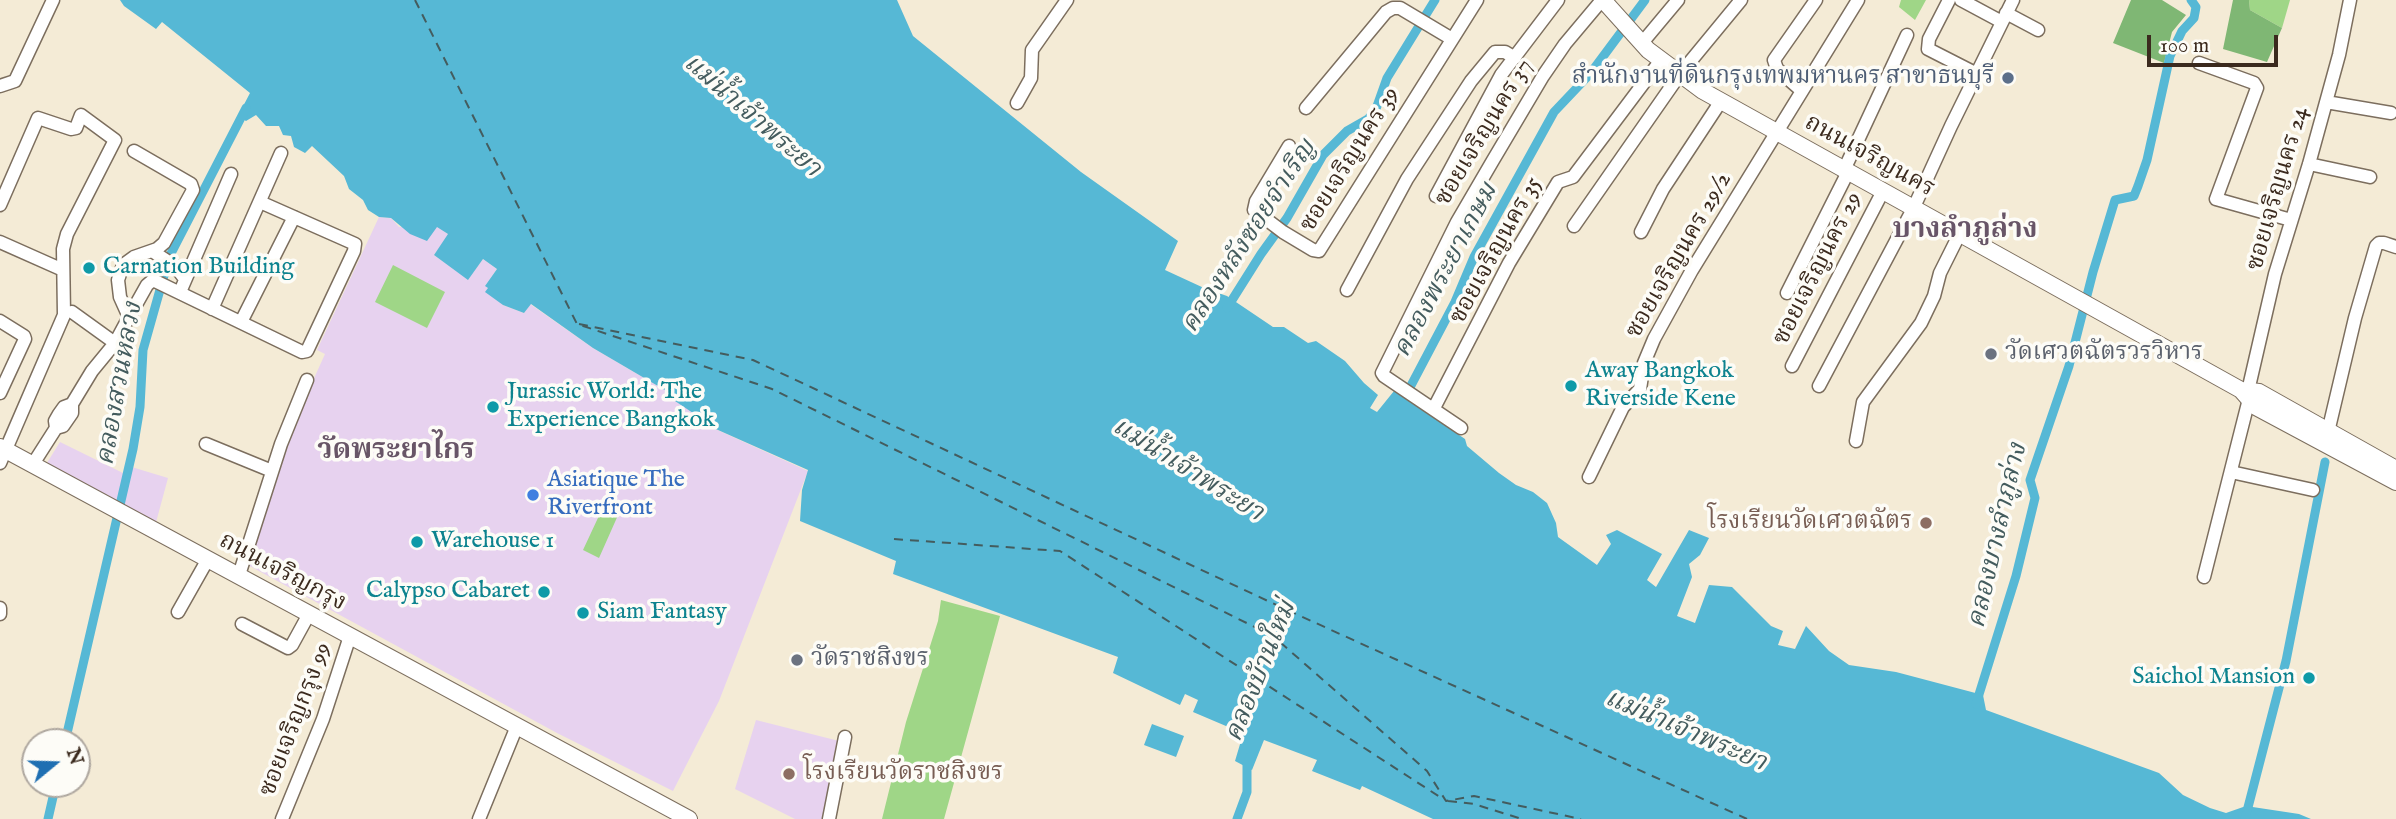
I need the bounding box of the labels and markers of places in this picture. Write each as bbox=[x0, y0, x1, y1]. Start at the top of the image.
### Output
place label: สํานักงานที่ดินกรุงเทพมหานคร สาขาธนบุรี bbox=[1572, 64, 1994, 92]
marker: สํานักงานที่ดินกรุงเทพมหานคร สาขาธนบุรี bbox=[2000, 70, 2016, 86]
place label: Carnation Building bbox=[103, 254, 294, 282]
marker: Carnation Building bbox=[81, 260, 97, 276]
place label: วัดเศวตฉัตรวรวิหาร bbox=[2005, 340, 2203, 368]
marker: วัดเศวตฉัตรวรวิหาร bbox=[1983, 346, 1999, 362]
place label: Away Bangkok Riverside Kene bbox=[1585, 358, 1736, 414]
marker: Away Bangkok Riverside Kene bbox=[1563, 378, 1579, 394]
place label: Jurassic World: The Experience Bangkok bbox=[507, 379, 715, 435]
marker: Jurassic World: The Experience Bangkok bbox=[485, 399, 501, 415]
place label: Asiatique The Riverfront bbox=[547, 467, 685, 523]
marker: Asiatique The Riverfront bbox=[525, 487, 541, 503]
place label: โรงเรียนวัดเศวตฉัตร bbox=[1707, 509, 1912, 537]
marker: โรงเรียนวัดเศวตฉัตร bbox=[1918, 515, 1934, 531]
place label: Warehouse 1 bbox=[431, 528, 554, 556]
marker: Warehouse 1 bbox=[409, 534, 425, 550]
place label: Calypso Cabaret bbox=[366, 578, 530, 606]
marker: Calypso Cabaret bbox=[536, 584, 552, 600]
place label: Siam Fantasy bbox=[597, 599, 727, 627]
marker: Siam Fantasy bbox=[575, 605, 591, 621]
place label: วัดราชสิงขร bbox=[811, 646, 929, 674]
marker: วัดราชสิงขร bbox=[789, 652, 805, 668]
place label: Saichol Mansion bbox=[2132, 664, 2295, 692]
marker: Saichol Mansion bbox=[2301, 670, 2317, 686]
place label: โรงเรียนวัดราชสิงขร bbox=[803, 760, 1003, 788]
marker: โรงเรียนวัดราชสิงขร bbox=[781, 766, 797, 782]

